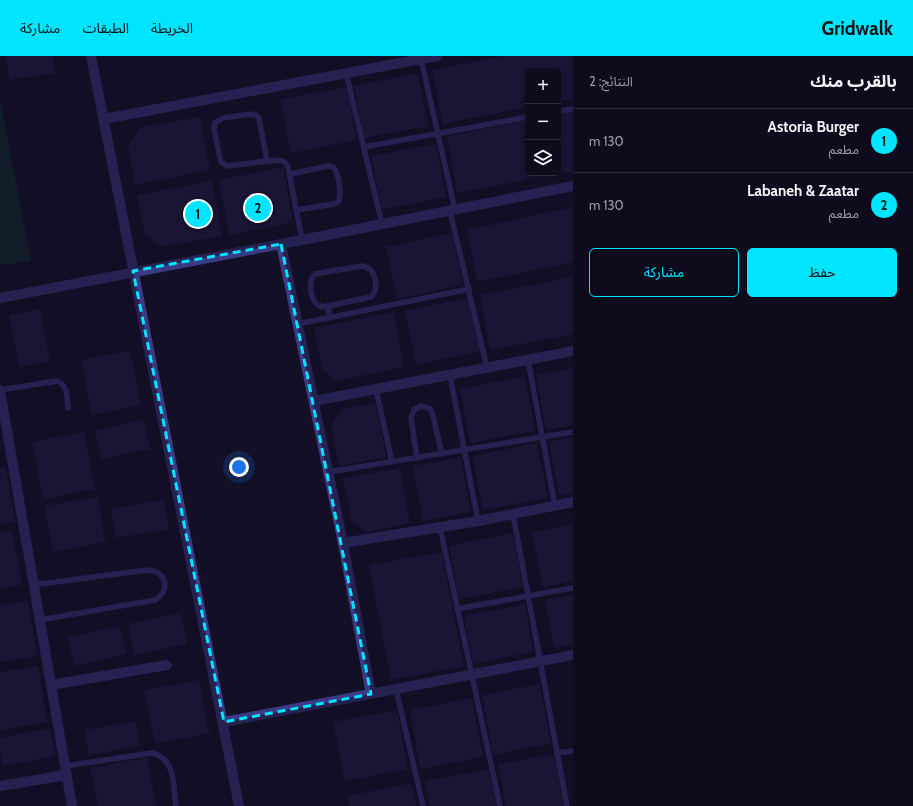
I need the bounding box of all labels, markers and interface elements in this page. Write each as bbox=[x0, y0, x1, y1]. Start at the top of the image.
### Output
text: Gridwalk bbox=[821, 17, 893, 40]
text: مشاركة bbox=[20, 19, 60, 37]
text: الطبقات bbox=[82, 19, 129, 37]
text: الخريطة bbox=[151, 19, 193, 37]
map controls bbox=[525, 68, 561, 176]
button: + bbox=[525, 68, 561, 104]
text: بالقرب منك bbox=[810, 71, 897, 91]
text: النتائج: 2 bbox=[589, 73, 633, 89]
button: − bbox=[525, 104, 561, 140]
text: Astoria Burger bbox=[768, 118, 859, 136]
text: 130 m bbox=[589, 133, 624, 149]
text: 1 bbox=[882, 133, 886, 149]
button: layers bbox=[525, 140, 561, 176]
text: مطعم bbox=[829, 141, 859, 157]
text: Labaneh & Zaatar bbox=[747, 182, 859, 200]
pin: 2 bbox=[245, 193, 271, 223]
text: 130 m bbox=[589, 197, 624, 213]
text: 2 bbox=[881, 197, 887, 213]
pin: 1 bbox=[185, 199, 211, 229]
text: مطعم bbox=[829, 205, 859, 221]
button: مشاركة bbox=[589, 248, 739, 297]
button: حفظ bbox=[747, 248, 897, 297]
your location bbox=[229, 457, 249, 477]

